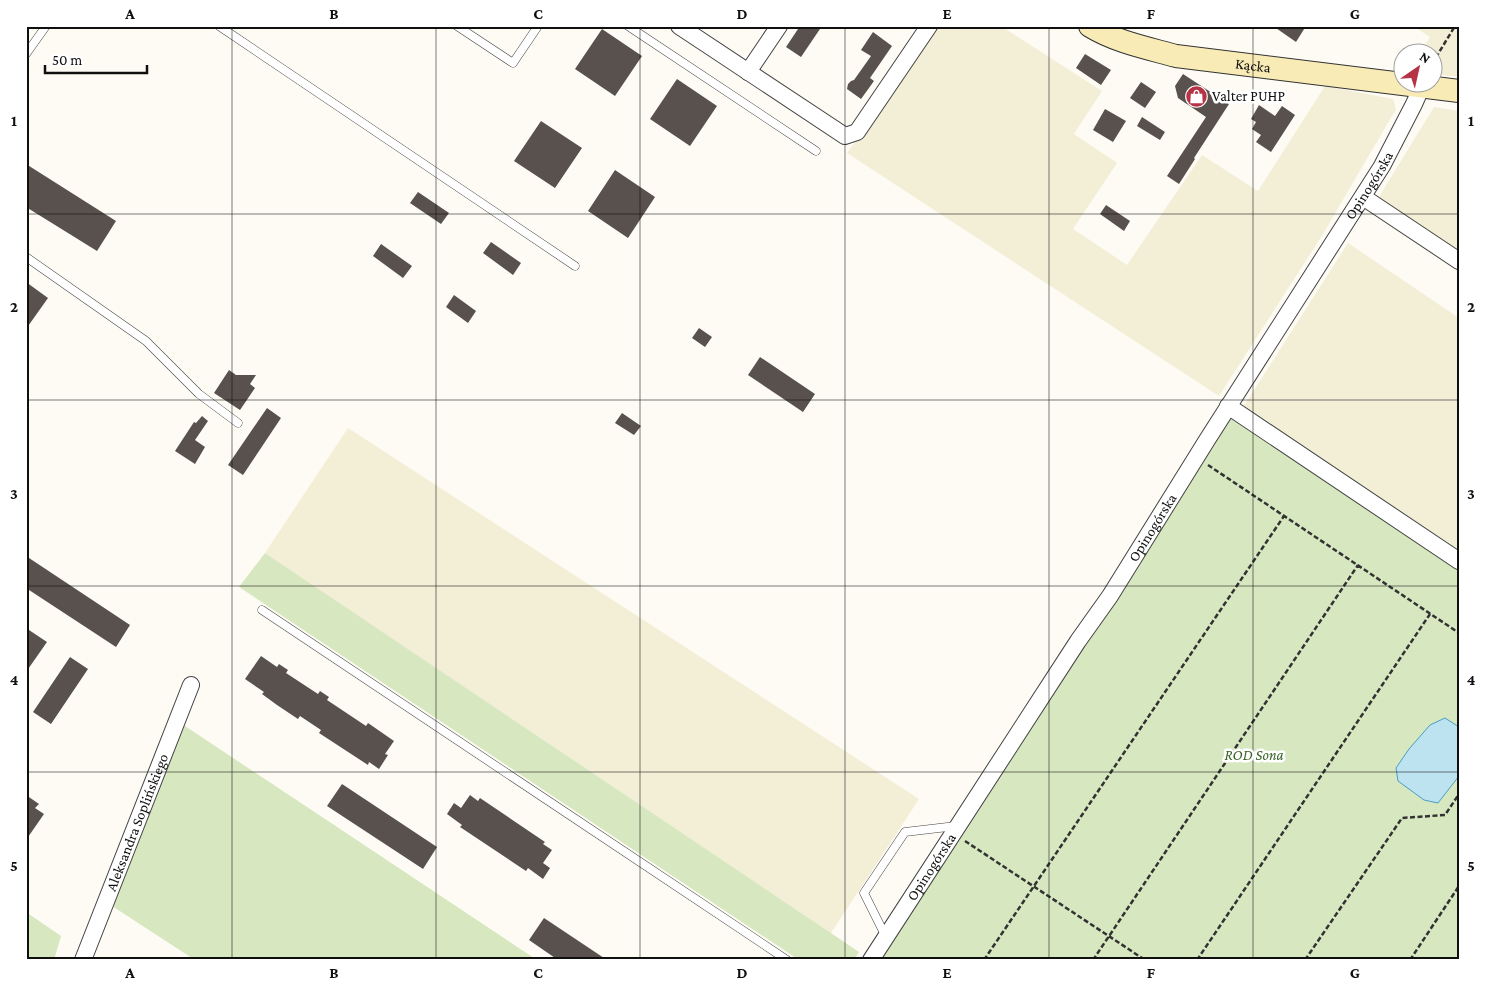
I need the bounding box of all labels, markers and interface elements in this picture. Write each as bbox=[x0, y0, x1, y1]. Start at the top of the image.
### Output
text: A bbox=[124, 5, 135, 22]
text: B bbox=[329, 5, 339, 22]
text: C bbox=[533, 5, 543, 22]
text: D bbox=[736, 5, 748, 22]
text: E bbox=[942, 5, 952, 22]
text: F bbox=[1147, 5, 1156, 22]
text: G bbox=[1350, 5, 1360, 22]
scale bar bbox=[45, 42, 148, 74]
north arrow bbox=[1392, 42, 1442, 92]
text: N bbox=[1417, 48, 1434, 67]
text: 50 m bbox=[52, 52, 82, 68]
street label: Kącka bbox=[1234, 55, 1272, 76]
shop icon: Valter PUHP bbox=[1184, 84, 1208, 108]
place label: Valter PUHP bbox=[1212, 88, 1285, 104]
text: 1 bbox=[11, 112, 17, 129]
text: 1 bbox=[1468, 112, 1474, 129]
street label: Opinogórska bbox=[1342, 149, 1396, 222]
text: 2 bbox=[10, 298, 18, 315]
text: 2 bbox=[1467, 298, 1475, 315]
text: 3 bbox=[10, 485, 18, 502]
text: 3 bbox=[1467, 485, 1475, 502]
street label: Opinogórska bbox=[1125, 491, 1180, 565]
text: 4 bbox=[10, 671, 19, 688]
text: 4 bbox=[1467, 671, 1476, 688]
park label: ROD Sona bbox=[1224, 747, 1284, 763]
street label: Aleksandra Soplińskiego bbox=[103, 751, 171, 893]
street label: Opinogórska bbox=[904, 830, 959, 904]
text: 5 bbox=[10, 857, 18, 874]
text: 5 bbox=[1467, 857, 1475, 874]
text: A bbox=[124, 964, 135, 981]
text: B bbox=[329, 964, 339, 981]
text: C bbox=[533, 964, 543, 981]
text: D bbox=[736, 964, 748, 981]
text: E bbox=[942, 964, 952, 981]
text: F bbox=[1147, 964, 1156, 981]
text: G bbox=[1350, 964, 1360, 981]

